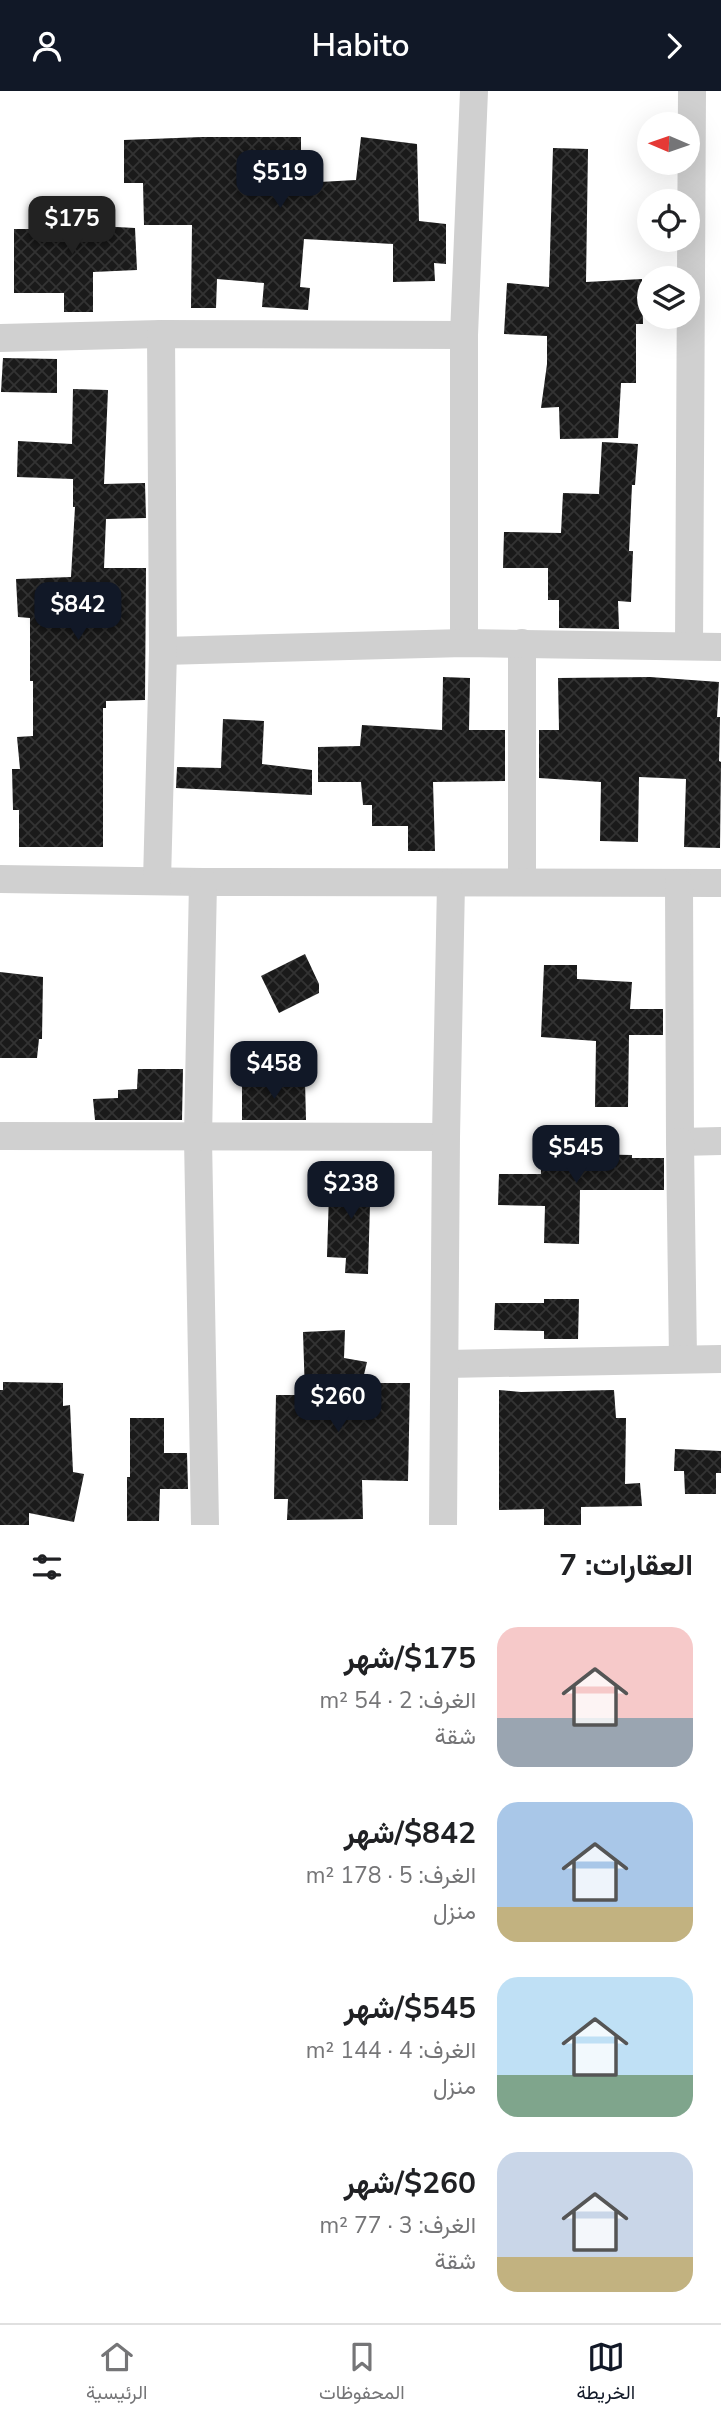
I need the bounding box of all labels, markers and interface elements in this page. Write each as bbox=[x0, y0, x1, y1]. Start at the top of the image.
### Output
text: Habito bbox=[311, 24, 410, 67]
icon: person bbox=[28, 27, 66, 65]
icon: forward bbox=[655, 27, 693, 65]
north arrow bbox=[637, 112, 700, 175]
map controls bbox=[637, 112, 700, 329]
pin: $519 bbox=[239, 151, 321, 210]
text: $519 bbox=[252, 157, 308, 188]
button: locate bbox=[637, 189, 700, 252]
pin: $175 bbox=[31, 197, 113, 256]
text: $175 bbox=[44, 203, 100, 234]
button: layers bbox=[637, 266, 700, 329]
pin: $842 bbox=[37, 582, 119, 642]
text: $842 bbox=[50, 589, 106, 620]
pin: $458 bbox=[233, 1041, 315, 1101]
text: $458 bbox=[246, 1048, 302, 1079]
pin: $545 bbox=[535, 1125, 617, 1185]
text: $545 bbox=[548, 1132, 604, 1163]
pin: $238 bbox=[310, 1161, 392, 1221]
text: $238 bbox=[323, 1168, 379, 1199]
pin: $260 bbox=[297, 1375, 379, 1434]
text: $260 bbox=[310, 1381, 366, 1412]
text: العقارات: 7 bbox=[559, 1545, 693, 1586]
icon: filters bbox=[28, 1548, 66, 1586]
text: $175/شهر bbox=[344, 1638, 476, 1679]
icon: home bbox=[553, 1655, 637, 1739]
text: الغرف: 2 · 54 m² bbox=[320, 1685, 476, 1716]
text: شقة bbox=[434, 1721, 476, 1752]
text: $842/شهر bbox=[344, 1813, 476, 1854]
icon: home bbox=[553, 1830, 637, 1914]
text: الغرف: 5 · 178 m² bbox=[306, 1860, 476, 1891]
text: منزل bbox=[433, 1896, 476, 1927]
text: $545/شهر bbox=[344, 1988, 476, 2029]
icon: home bbox=[553, 2005, 637, 2089]
text: الغرف: 4 · 144 m² bbox=[306, 2035, 476, 2066]
text: منزل bbox=[433, 2071, 476, 2102]
text: $260/شهر bbox=[344, 2163, 476, 2204]
icon: home bbox=[553, 2180, 637, 2264]
text: الغرف: 3 · 77 m² bbox=[320, 2210, 476, 2241]
text: شقة bbox=[434, 2246, 476, 2277]
tab: الرئيسية bbox=[86, 2338, 147, 2409]
tab: المحفوظات bbox=[319, 2338, 405, 2409]
tab: الخريطة bbox=[576, 2338, 635, 2409]

